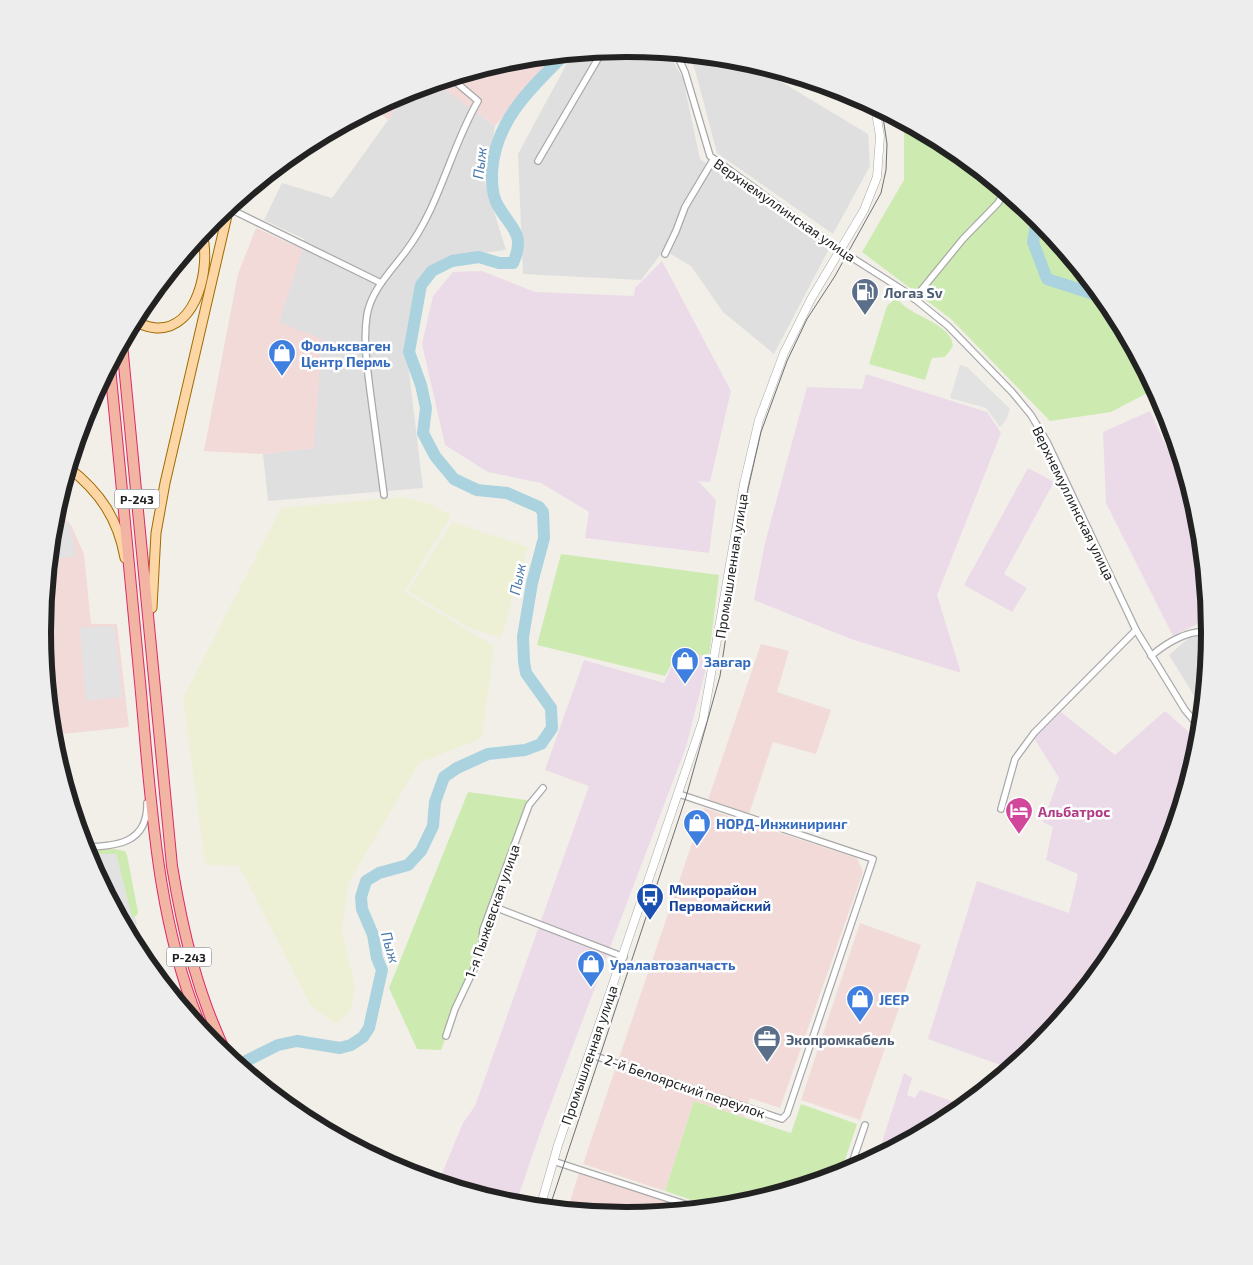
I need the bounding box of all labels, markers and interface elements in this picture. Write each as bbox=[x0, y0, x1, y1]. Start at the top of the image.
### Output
water label: Пыж bbox=[468, 145, 490, 180]
street label: Верхнемуллинская улица bbox=[711, 155, 859, 265]
fuel station icon: Логаз Sv bbox=[850, 277, 880, 316]
place label: Логаз Sv bbox=[884, 284, 943, 301]
place label: Фольксваген Центр Пермь bbox=[301, 337, 391, 370]
shop icon: Фольксваген Центр Пермь bbox=[267, 338, 297, 377]
street label: Верхнемуллинская улица bbox=[1029, 423, 1119, 583]
road number: Р-243 bbox=[114, 489, 160, 508]
street label: Промышленная улица bbox=[711, 492, 751, 640]
water label: Пыж bbox=[505, 561, 529, 597]
shop icon: Завгар bbox=[670, 646, 700, 685]
place label: Завгар bbox=[704, 653, 751, 670]
hotel icon: Альбатрос bbox=[1004, 796, 1034, 835]
place label: Альбатрос bbox=[1038, 803, 1110, 820]
shop icon: НОРД-Инжиниринг bbox=[682, 808, 712, 847]
place label: НОРД-Инжиниринг bbox=[716, 815, 848, 832]
street label: 1-я Пыжевская улица bbox=[461, 842, 523, 980]
place label: Микрорайон Первомайский bbox=[669, 881, 771, 914]
bus stop icon: Микрорайон Первомайский bbox=[635, 882, 665, 921]
water label: Пыж bbox=[378, 929, 404, 966]
road number: Р-243 bbox=[166, 948, 212, 966]
shop icon: Уралавтозапчасть bbox=[576, 949, 606, 988]
place label: Уралавтозапчасть bbox=[610, 956, 736, 973]
street label: Промышленная улица bbox=[557, 983, 621, 1127]
shop icon: JEEP bbox=[845, 984, 875, 1023]
place label: JEEP bbox=[879, 991, 909, 1008]
office icon: Экопромкабель bbox=[752, 1024, 782, 1063]
place label: Экопромкабель bbox=[786, 1031, 895, 1048]
street label: 2-й Белоярский переулок bbox=[602, 1051, 768, 1122]

